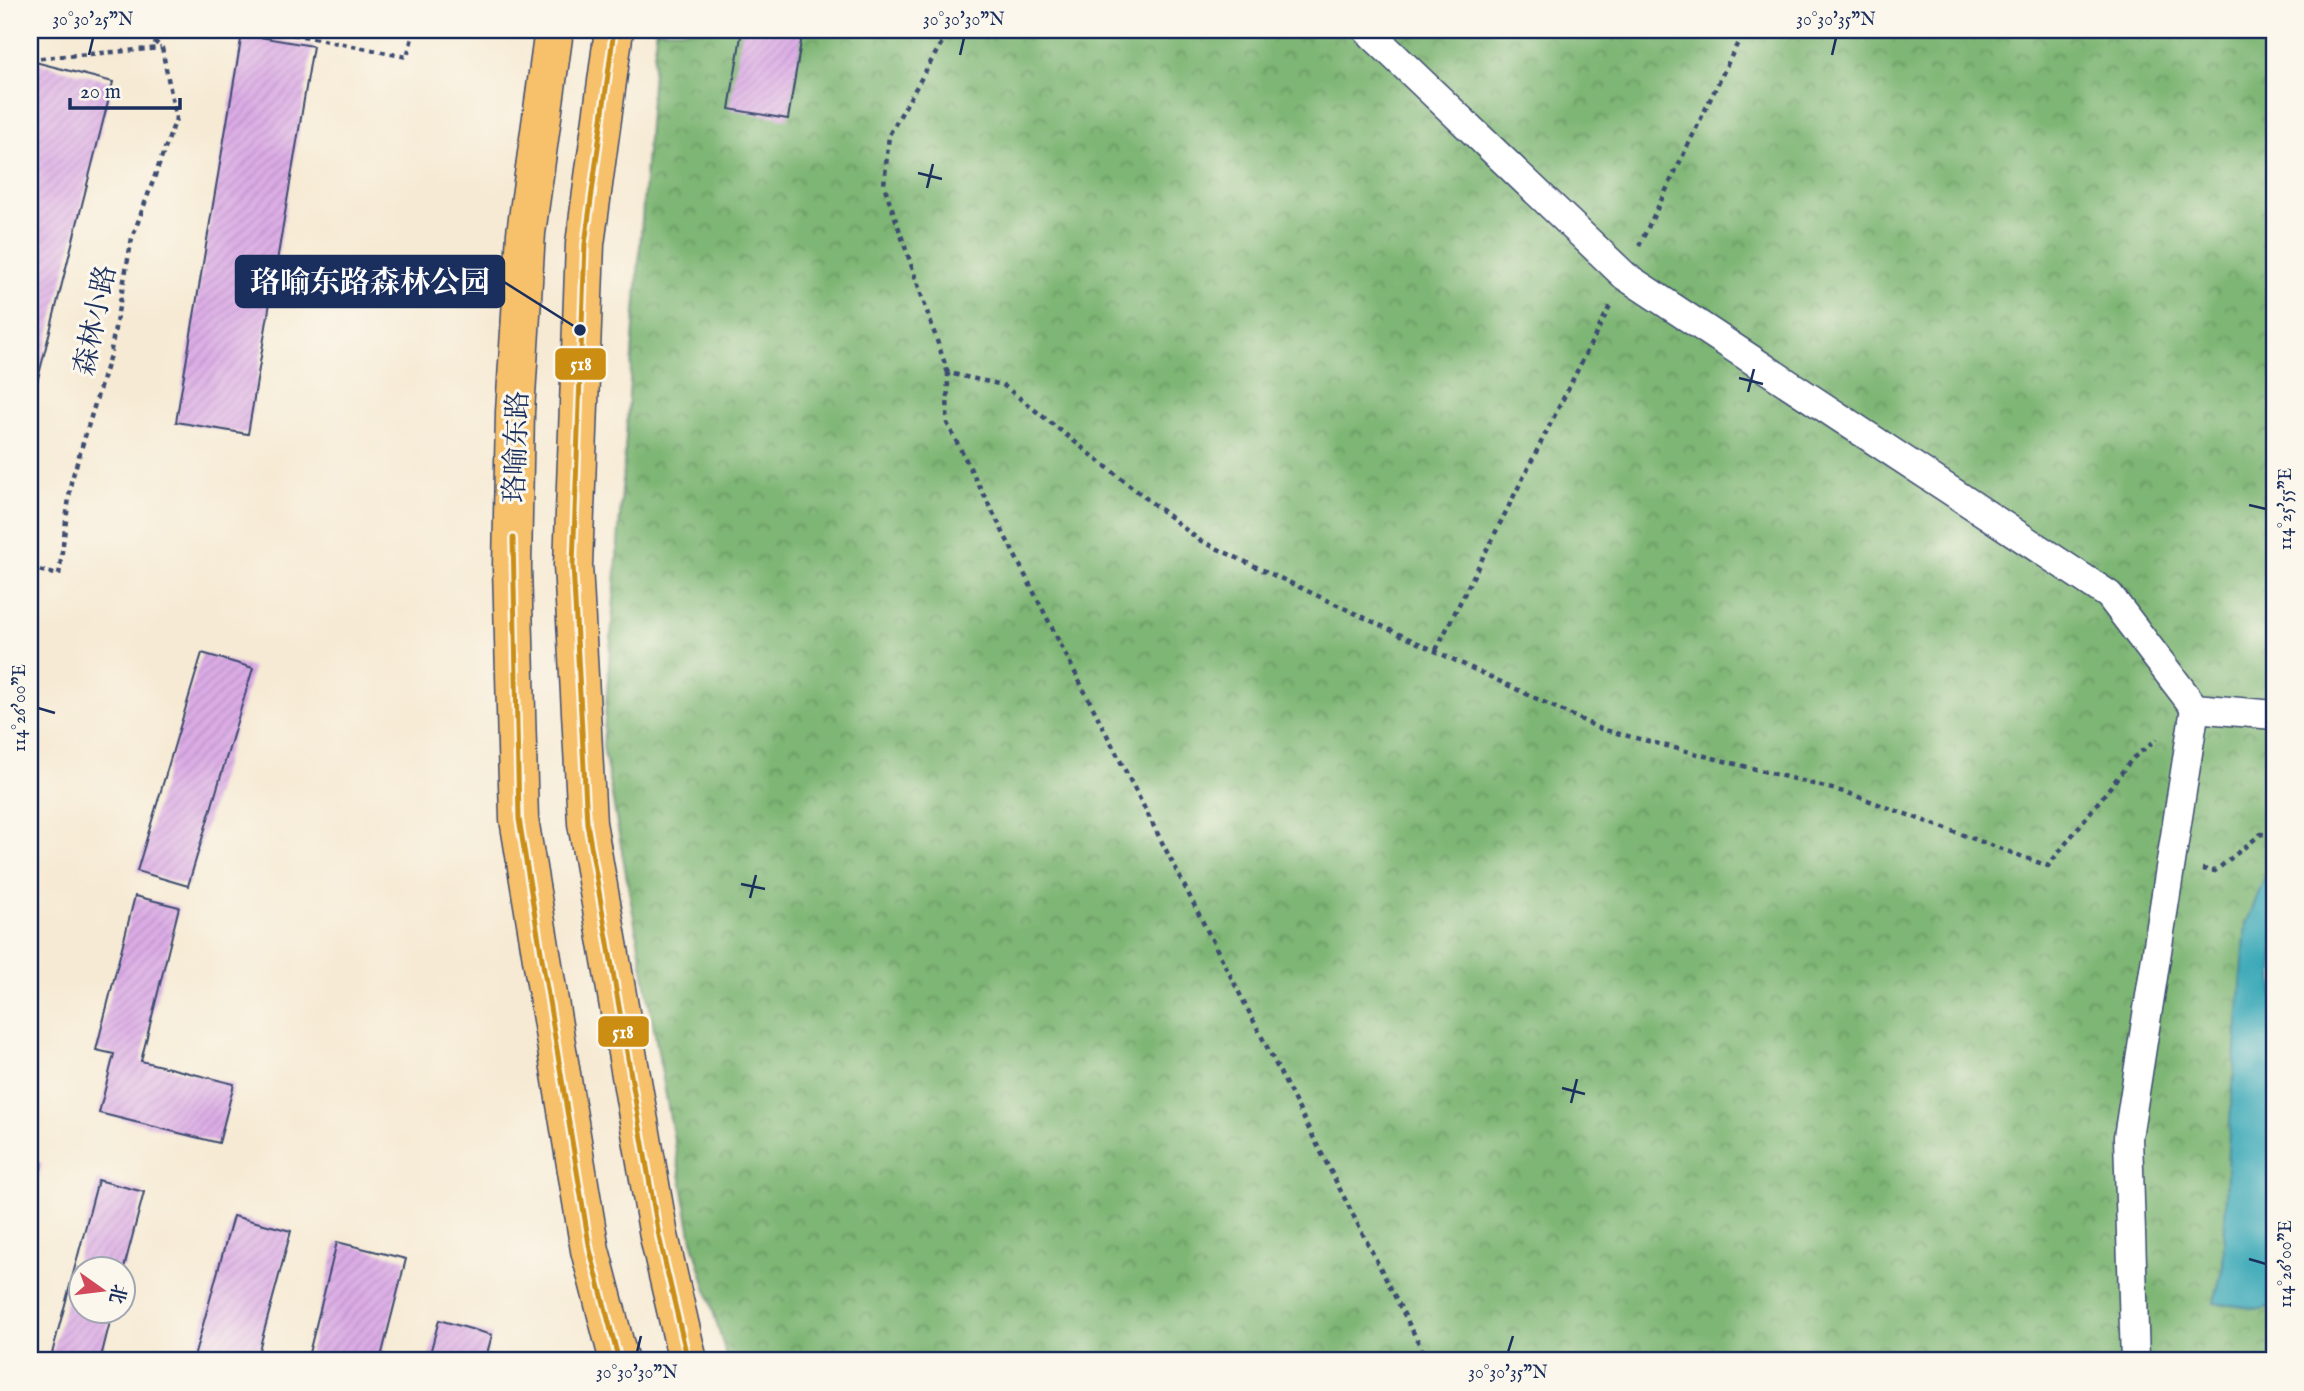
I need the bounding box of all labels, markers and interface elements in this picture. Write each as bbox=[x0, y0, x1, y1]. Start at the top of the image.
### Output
text: 30°30'25"N bbox=[52, 9, 134, 32]
text: 30°30'30"N bbox=[923, 9, 1005, 32]
text: 30°30'35"N bbox=[1796, 9, 1876, 32]
scale bar bbox=[70, 66, 180, 110]
text: 20 m bbox=[80, 79, 121, 106]
callout: 珞喻东路森林公园 bbox=[236, 256, 504, 307]
street label: 森林小路 bbox=[68, 262, 125, 379]
text: 珞喻东路森林公园 bbox=[250, 265, 490, 303]
line badge: 518 bbox=[554, 347, 607, 381]
text: 518 bbox=[570, 353, 592, 377]
street label: 珞喻东路 bbox=[498, 391, 537, 504]
text: 114°25'55"E bbox=[2275, 468, 2298, 550]
text: 114°26'00"E bbox=[9, 664, 32, 752]
line badge: 518 bbox=[597, 1015, 650, 1048]
text: 518 bbox=[612, 1021, 634, 1045]
text: 114°26'00"E bbox=[2275, 1220, 2298, 1308]
north arrow bbox=[66, 1254, 136, 1324]
text: 北 bbox=[103, 1282, 130, 1306]
text: 30°30'30"N bbox=[596, 1362, 678, 1385]
text: 30°30'35"N bbox=[1468, 1362, 1548, 1385]

